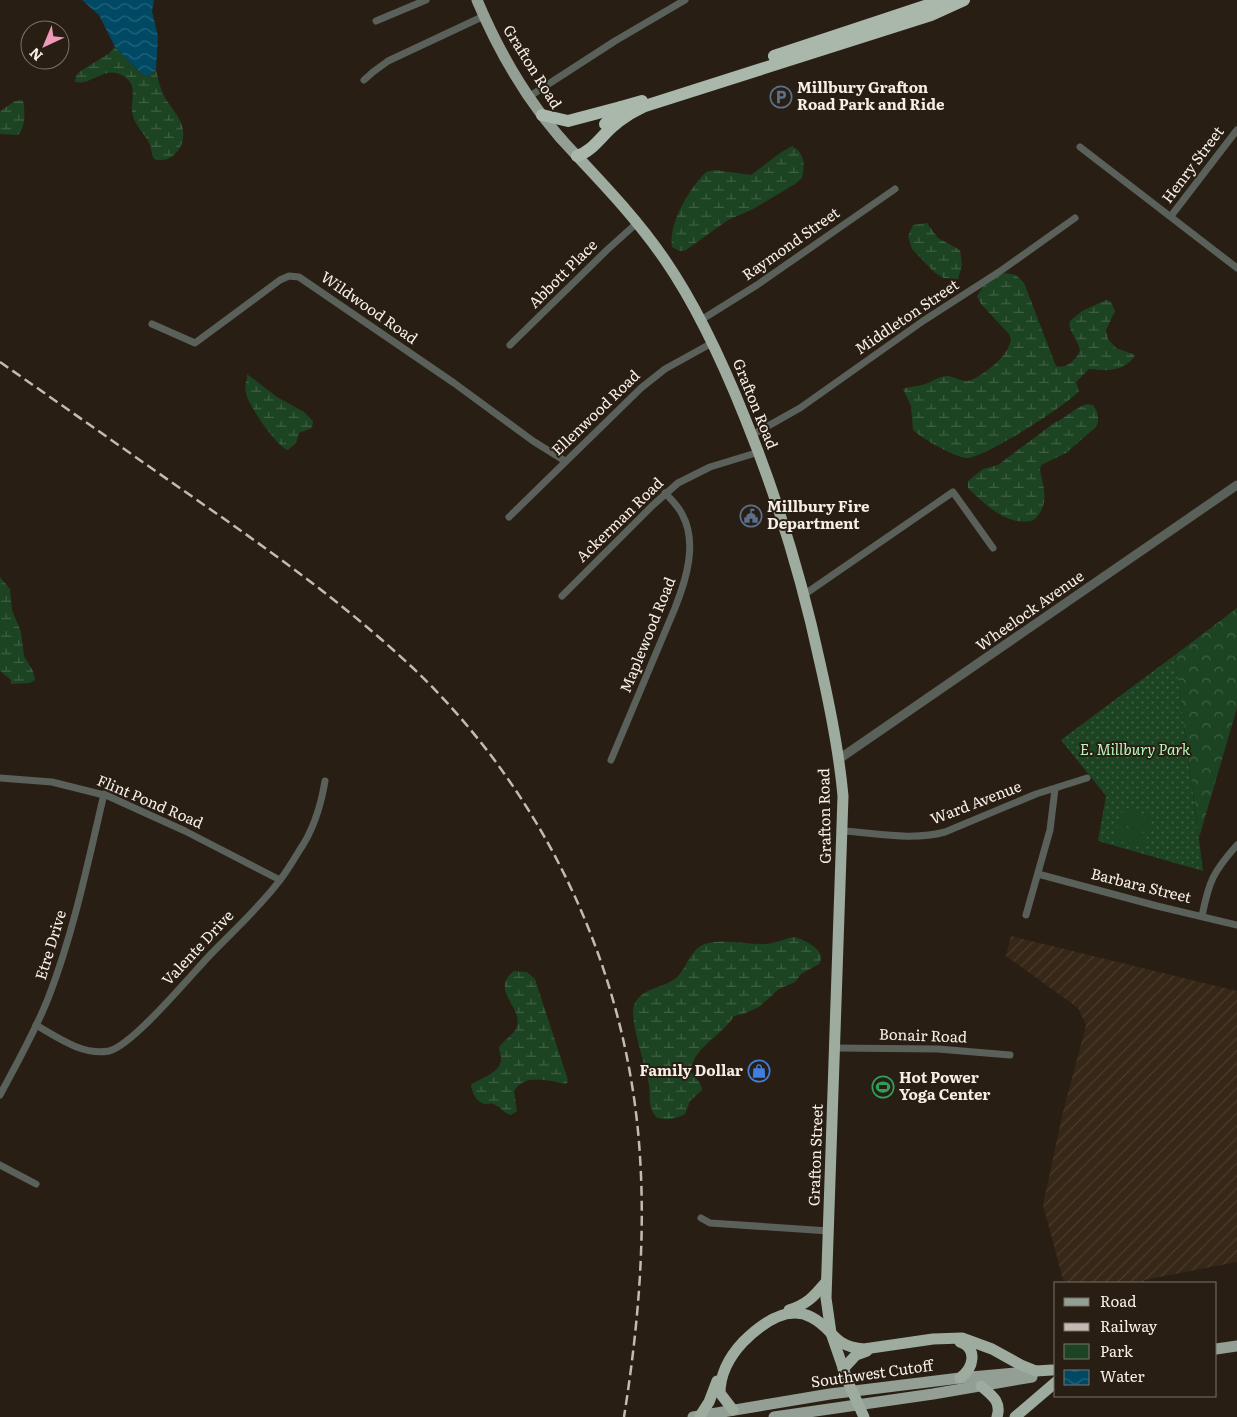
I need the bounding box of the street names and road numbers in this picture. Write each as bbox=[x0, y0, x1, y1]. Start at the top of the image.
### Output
street label: Grafton Road bbox=[498, 20, 568, 113]
street label: Henry Street bbox=[1155, 121, 1229, 208]
street label: Raymond Street bbox=[737, 200, 844, 285]
street label: Abbott Place bbox=[522, 233, 602, 313]
street label: Wildwood Road bbox=[317, 265, 423, 349]
street label: Middleton Street bbox=[850, 272, 963, 359]
street label: Grafton Road bbox=[728, 355, 785, 452]
street label: Ellenwood Road bbox=[546, 364, 644, 460]
street label: Ackerman Road bbox=[570, 471, 668, 567]
street label: Wheelock Avenue bbox=[970, 564, 1088, 656]
street label: Maplewood Road bbox=[613, 573, 680, 696]
street label: Flint Pond Road bbox=[94, 768, 207, 833]
street label: Grafton Road bbox=[811, 768, 836, 864]
street label: Ward Avenue bbox=[927, 774, 1025, 830]
street label: Barbara Street bbox=[1089, 861, 1194, 908]
street label: Valente Drive bbox=[156, 904, 238, 990]
street label: Etre Drive bbox=[28, 906, 71, 982]
street label: Bonair Road bbox=[879, 1021, 967, 1048]
street label: Grafton Street bbox=[801, 1104, 828, 1206]
street label: Southwest Cutoff bbox=[809, 1352, 936, 1392]

